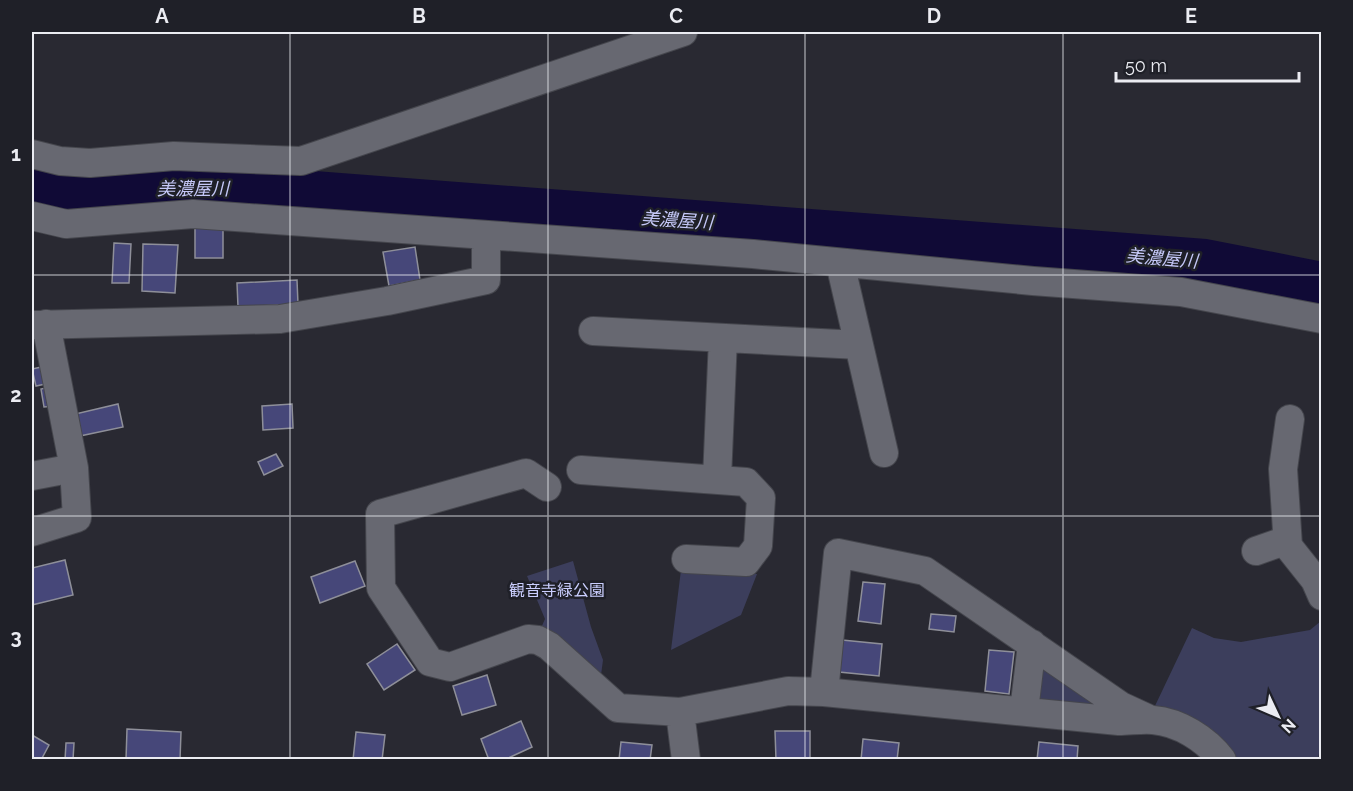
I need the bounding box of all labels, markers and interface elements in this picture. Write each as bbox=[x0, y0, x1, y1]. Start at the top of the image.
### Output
text: A bbox=[155, 4, 169, 28]
text: B bbox=[412, 4, 426, 28]
text: C bbox=[669, 4, 683, 28]
text: D bbox=[927, 4, 941, 28]
text: E bbox=[1185, 4, 1197, 28]
scale bar bbox=[1116, 45, 1299, 83]
text: 50 m bbox=[1125, 55, 1167, 76]
text: 1 bbox=[11, 142, 21, 166]
water label: 美濃屋川 bbox=[157, 178, 231, 199]
water label: 美濃屋川 bbox=[640, 207, 716, 233]
water label: 美濃屋川 bbox=[1125, 244, 1201, 272]
text: 2 bbox=[10, 383, 22, 407]
park label: 観音寺緑公園 bbox=[509, 581, 605, 600]
text: 3 bbox=[10, 625, 22, 649]
north arrow bbox=[1248, 686, 1308, 746]
text: N bbox=[1277, 715, 1300, 737]

